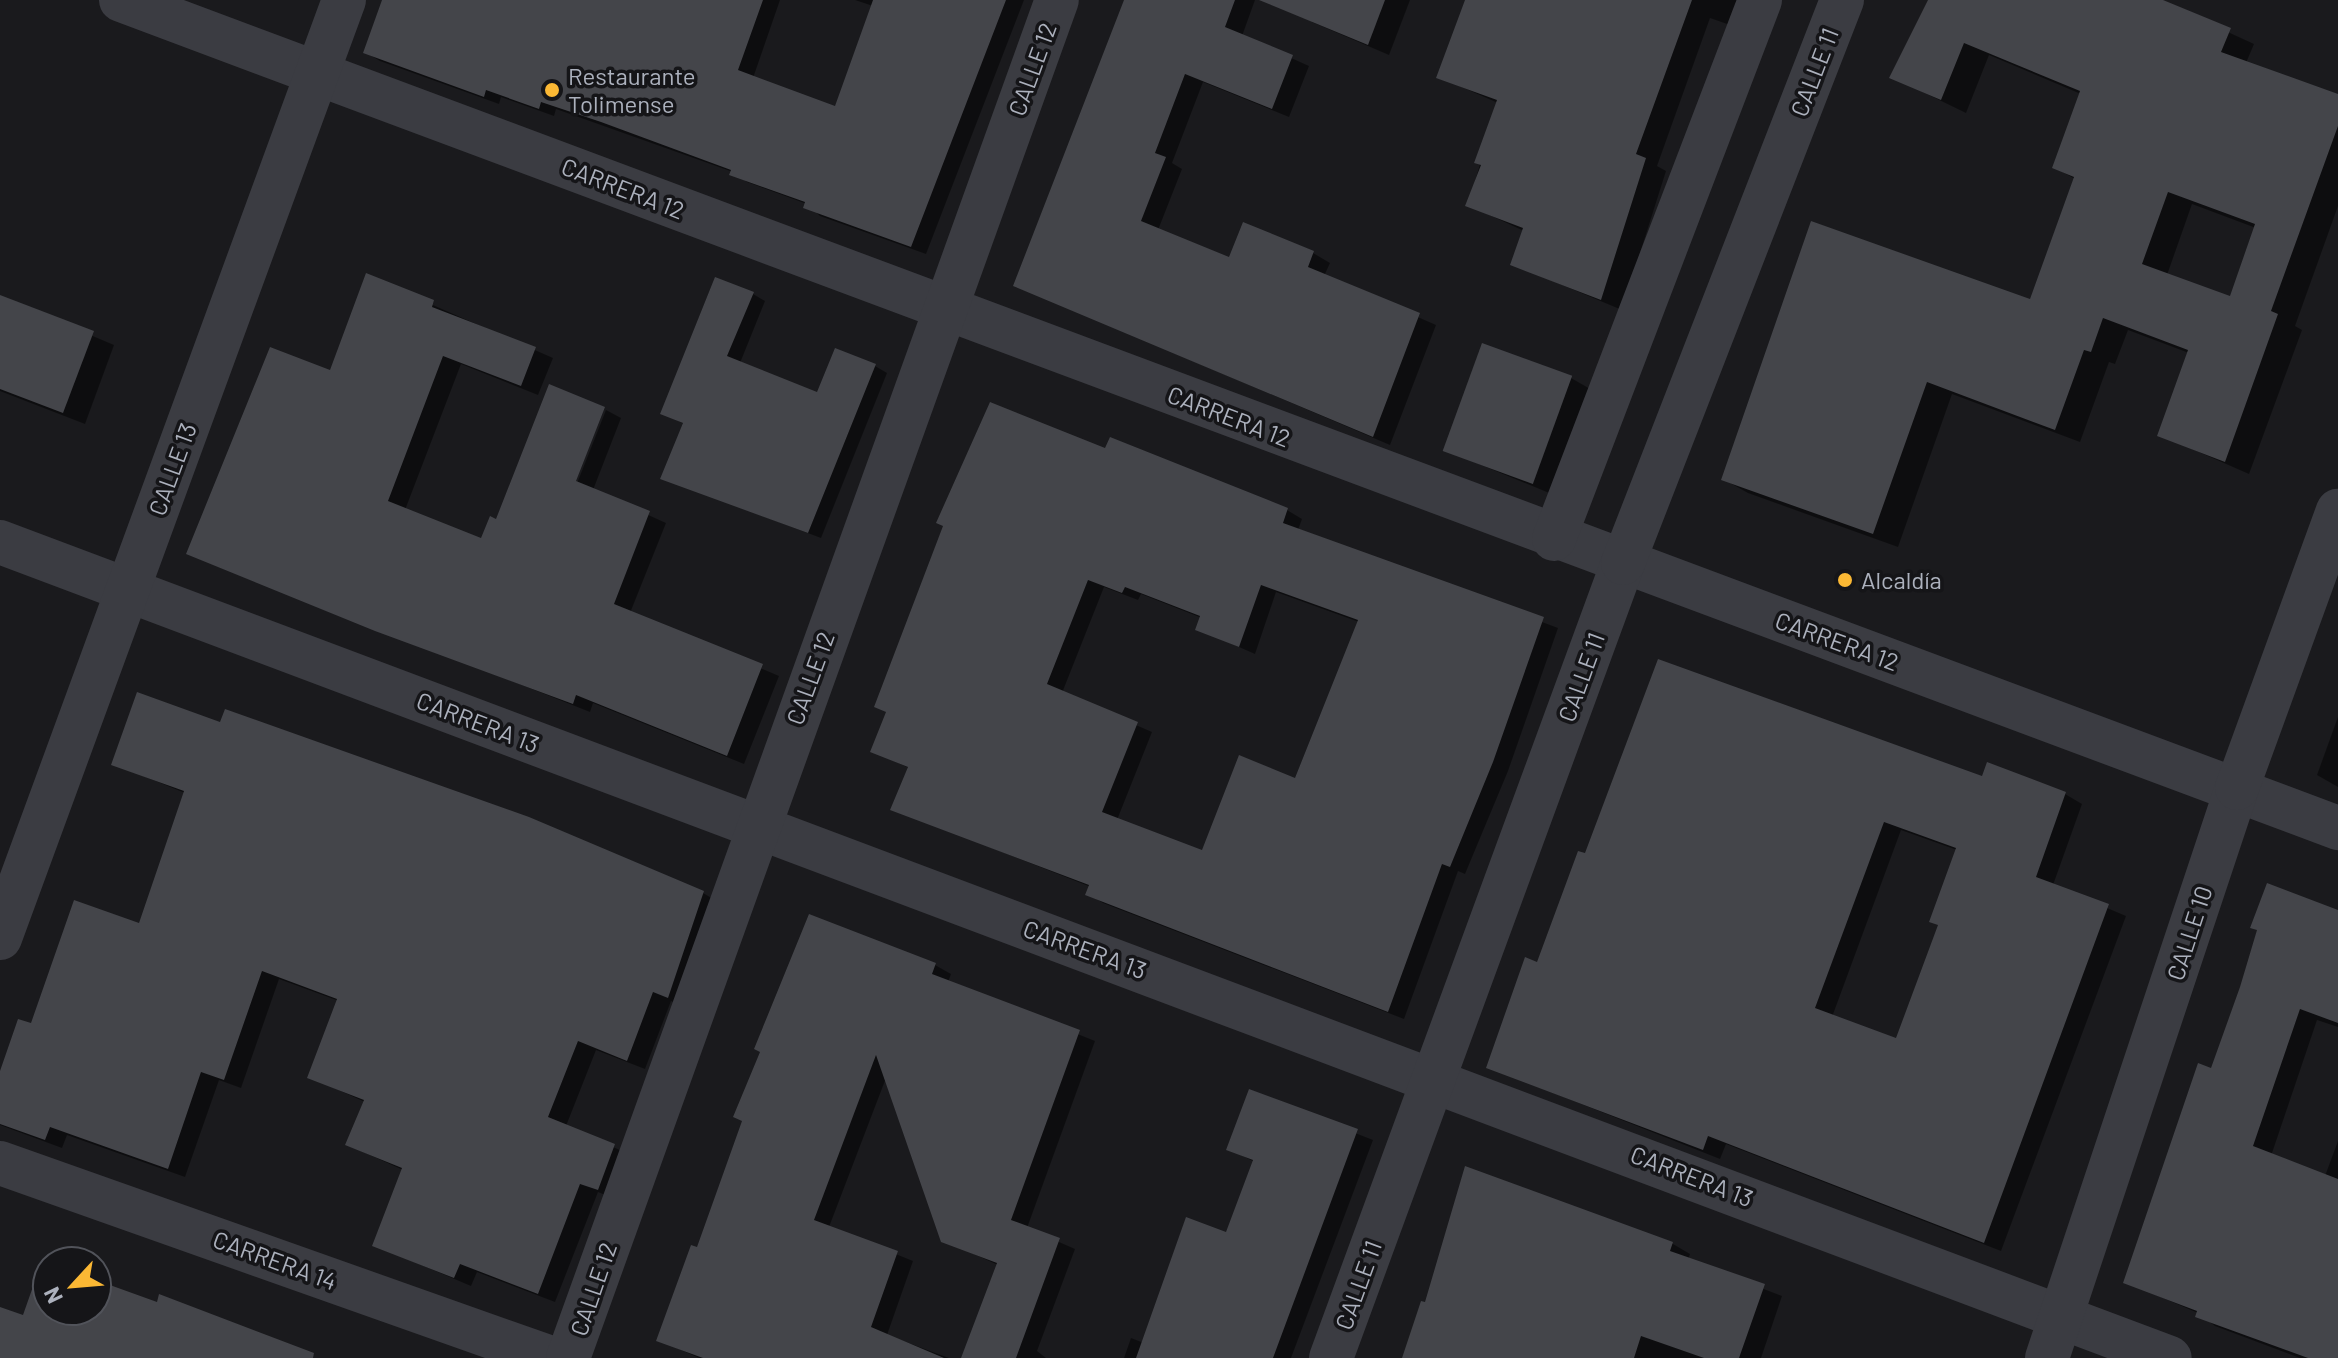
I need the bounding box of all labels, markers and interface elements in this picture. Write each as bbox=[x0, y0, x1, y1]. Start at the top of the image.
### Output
street label: CALLE 12 bbox=[1002, 19, 1062, 119]
street label: CALLE 11 bbox=[1784, 24, 1844, 120]
place label: Restaurante Tolimense bbox=[568, 62, 696, 118]
marker: Restaurante Tolimense bbox=[543, 81, 561, 99]
street label: CARRERA 12 bbox=[558, 151, 688, 225]
street label: CARRERA 12 bbox=[1164, 379, 1294, 453]
street label: CALLE 13 bbox=[142, 419, 202, 519]
place label: Alcaldía bbox=[1861, 566, 1942, 594]
marker: Alcaldía bbox=[1836, 571, 1854, 589]
street label: CARRERA 12 bbox=[1771, 605, 1903, 677]
street label: CALLE 12 bbox=[780, 628, 840, 728]
street label: CALLE 11 bbox=[1552, 629, 1610, 725]
street label: CARRERA 13 bbox=[413, 685, 543, 759]
street label: CALLE 10 bbox=[2160, 882, 2218, 984]
street label: CARRERA 13 bbox=[1020, 913, 1150, 985]
street label: CARRERA 13 bbox=[1627, 1139, 1757, 1213]
street label: CARRERA 14 bbox=[209, 1224, 341, 1296]
street label: CALLE 11 bbox=[1329, 1237, 1387, 1333]
street label: CALLE 12 bbox=[564, 1238, 622, 1340]
north arrow bbox=[32, 1246, 112, 1326]
text: N bbox=[37, 1283, 67, 1308]

